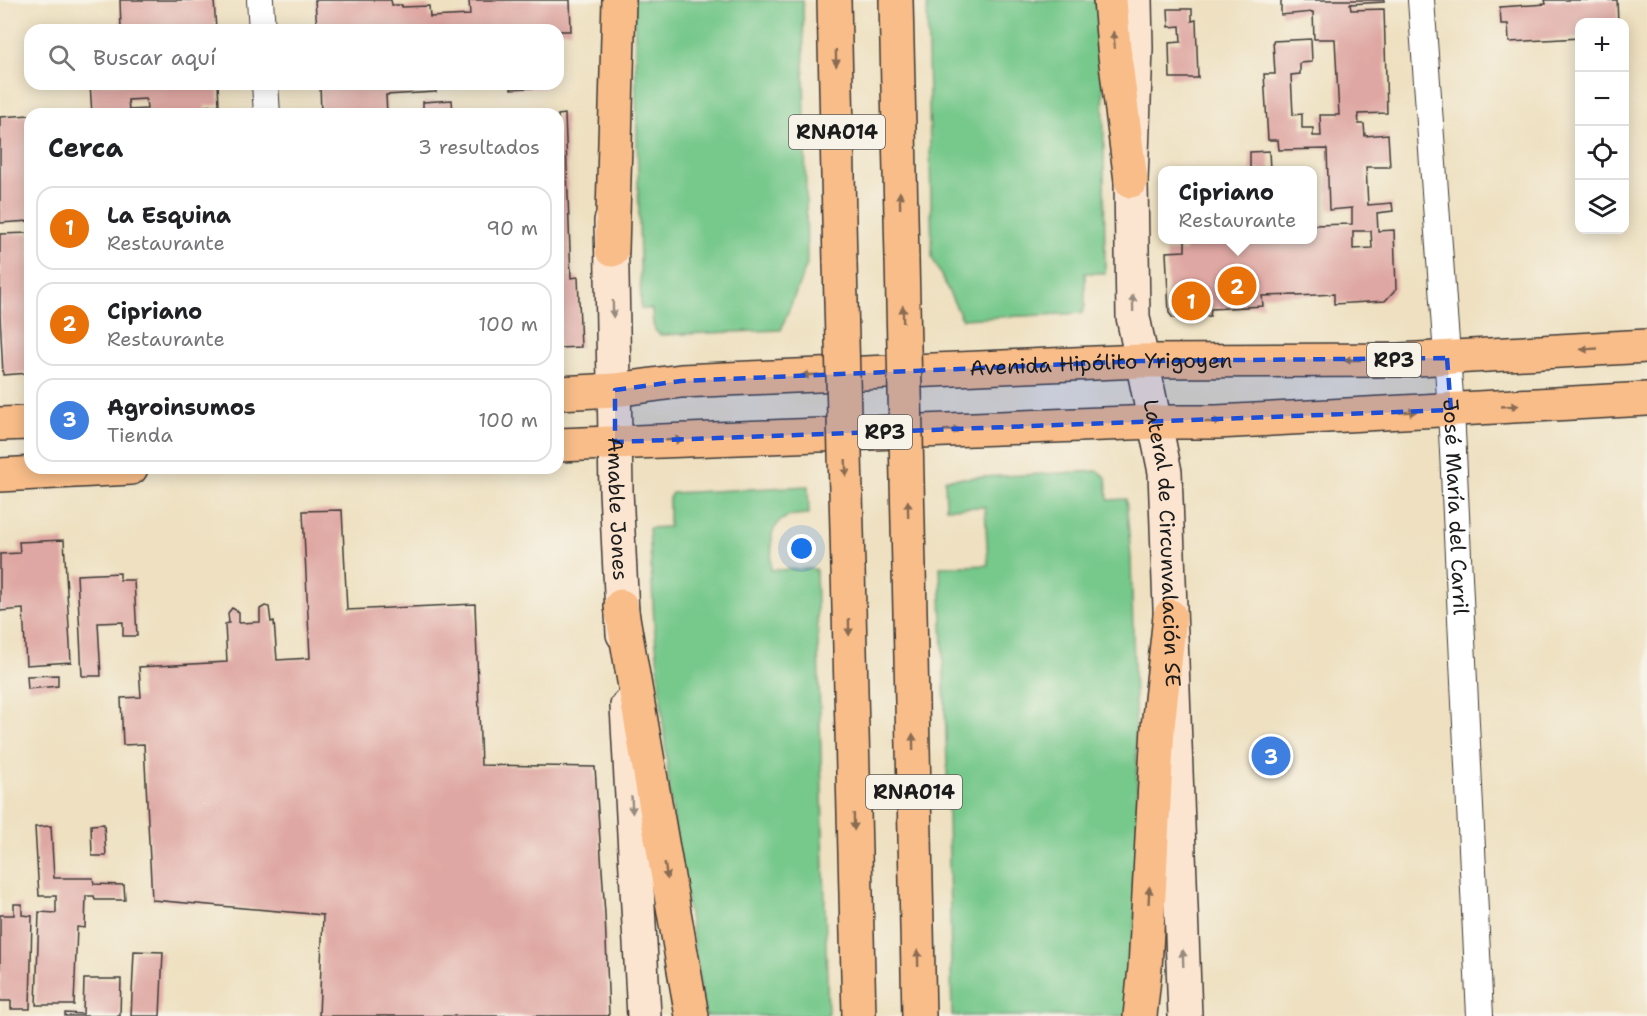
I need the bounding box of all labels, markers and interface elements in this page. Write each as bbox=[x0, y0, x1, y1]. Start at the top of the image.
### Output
map controls bbox=[1575, 18, 1629, 234]
button: + bbox=[1575, 18, 1629, 72]
search box bbox=[24, 24, 564, 90]
one-way arrow bbox=[1109, 30, 1118, 49]
icon: search bbox=[45, 41, 78, 74]
text: Buscar aquí bbox=[93, 43, 216, 72]
one-way arrow bbox=[831, 49, 841, 68]
button: − bbox=[1575, 72, 1629, 126]
road number: RNA014 bbox=[789, 115, 885, 149]
button: locate bbox=[1575, 126, 1629, 180]
text: Cerca bbox=[48, 130, 123, 165]
text: 3 resultados bbox=[418, 134, 540, 160]
popup bbox=[1158, 166, 1317, 244]
text: Cipriano bbox=[1179, 178, 1274, 207]
button: layers bbox=[1575, 180, 1629, 234]
one-way arrow bbox=[896, 191, 905, 210]
text: La Esquina bbox=[107, 201, 231, 230]
text: Restaurante bbox=[1179, 207, 1296, 233]
text: 1 bbox=[65, 215, 74, 241]
text: 90 m bbox=[486, 215, 538, 241]
text: Restaurante bbox=[107, 230, 225, 256]
pin: 2 bbox=[1218, 264, 1256, 308]
pin: 1 bbox=[1172, 278, 1210, 324]
one-way arrow bbox=[1128, 293, 1138, 312]
text: Cipriano bbox=[107, 297, 202, 326]
one-way arrow bbox=[608, 299, 618, 318]
one-way arrow bbox=[898, 305, 908, 324]
text: 2 bbox=[63, 311, 77, 337]
text: 100 m bbox=[478, 311, 538, 337]
text: Restaurante bbox=[107, 326, 225, 352]
road number: RP3 bbox=[1367, 343, 1421, 377]
one-way arrow bbox=[1579, 345, 1598, 354]
street label: Avenida Hipólito Yrigoyen bbox=[969, 347, 1233, 382]
one-way arrow bbox=[1342, 355, 1361, 365]
one-way arrow bbox=[801, 370, 820, 379]
text: Agroinsumos bbox=[107, 393, 256, 422]
street label: Lateral de Circunvalación SE bbox=[1136, 397, 1187, 688]
street label: José María del Carril bbox=[1436, 398, 1475, 616]
one-way arrow bbox=[1500, 402, 1519, 411]
text: 3 bbox=[63, 407, 77, 433]
text: 100 m bbox=[478, 407, 538, 433]
one-way arrow bbox=[1398, 408, 1417, 417]
road number: RP3 bbox=[858, 415, 912, 449]
one-way arrow bbox=[1204, 417, 1223, 426]
text: Tienda bbox=[107, 422, 173, 448]
one-way arrow bbox=[943, 425, 962, 434]
one-way arrow bbox=[664, 435, 683, 444]
street label: Amable Jones bbox=[601, 437, 634, 581]
one-way arrow bbox=[841, 459, 850, 478]
one-way arrow bbox=[903, 500, 913, 519]
your location bbox=[787, 534, 816, 563]
one-way arrow bbox=[845, 617, 854, 636]
one-way arrow bbox=[909, 732, 918, 751]
pin: 3 bbox=[1252, 734, 1290, 778]
road number: RNA014 bbox=[866, 775, 962, 809]
one-way arrow bbox=[628, 796, 637, 815]
one-way arrow bbox=[849, 812, 859, 831]
one-way arrow bbox=[662, 861, 671, 880]
one-way arrow bbox=[1144, 885, 1153, 904]
one-way arrow bbox=[913, 948, 923, 967]
one-way arrow bbox=[1179, 948, 1188, 967]

